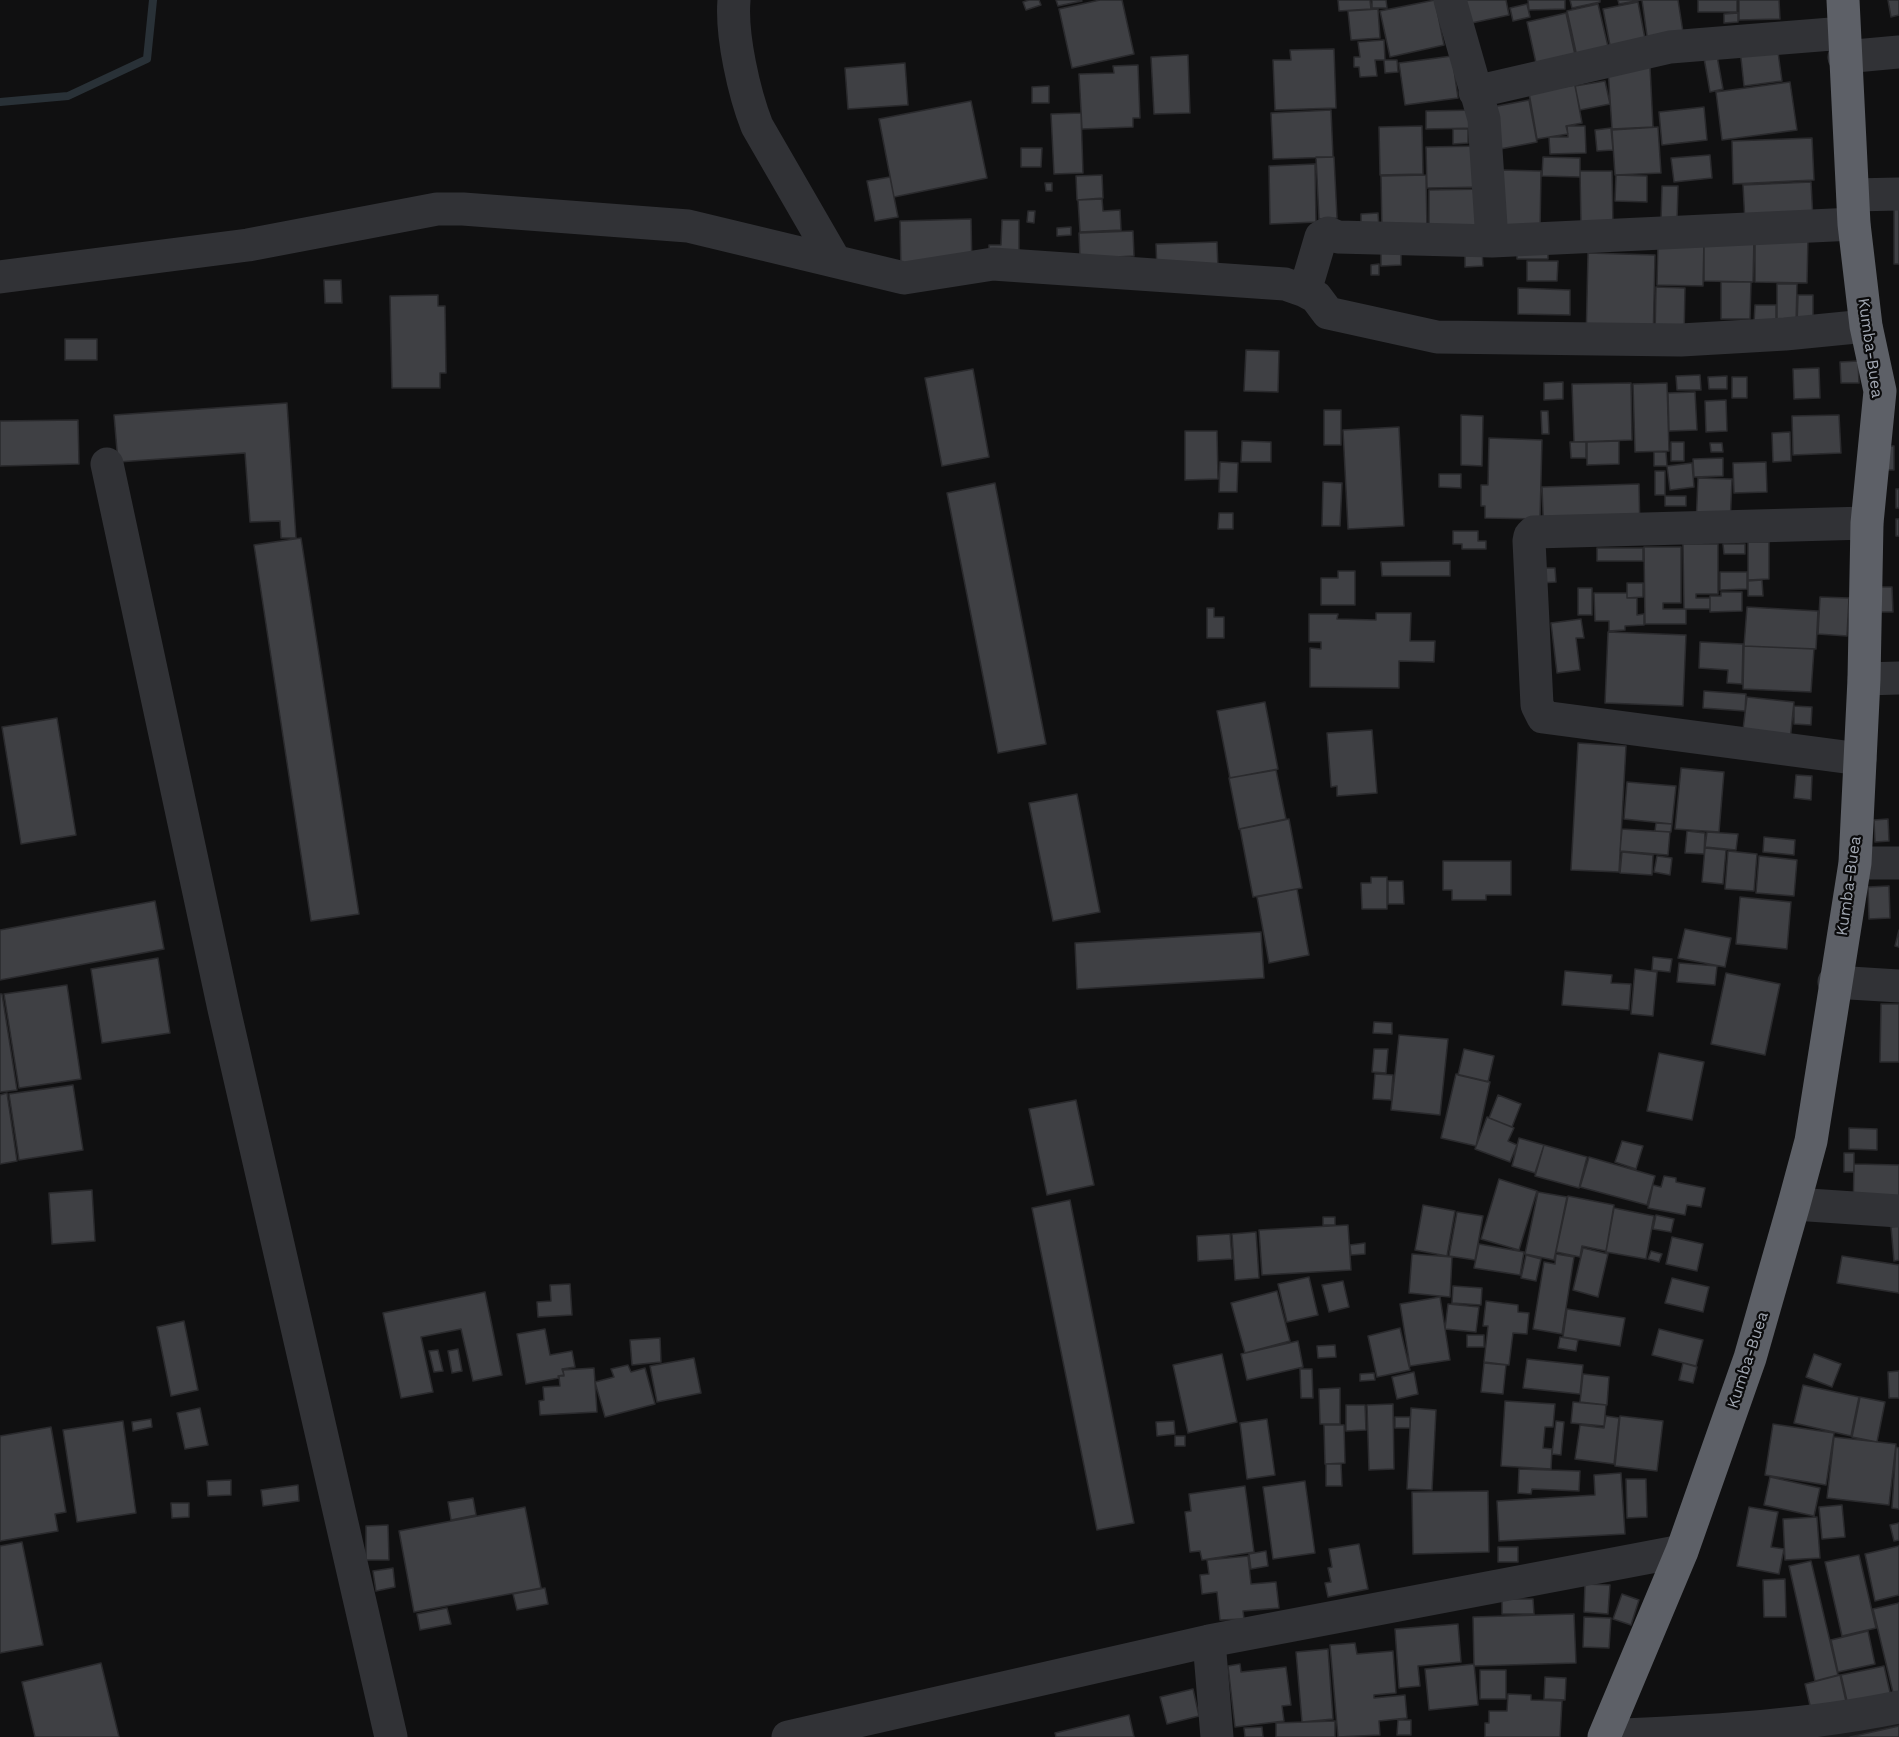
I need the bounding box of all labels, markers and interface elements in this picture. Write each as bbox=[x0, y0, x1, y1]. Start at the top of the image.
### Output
street label: Kumba-Buea bbox=[1853, 297, 1887, 399]
street label: Kumba-Buea bbox=[1832, 835, 1866, 937]
street label: Kumba-Buea bbox=[1723, 1309, 1773, 1411]

